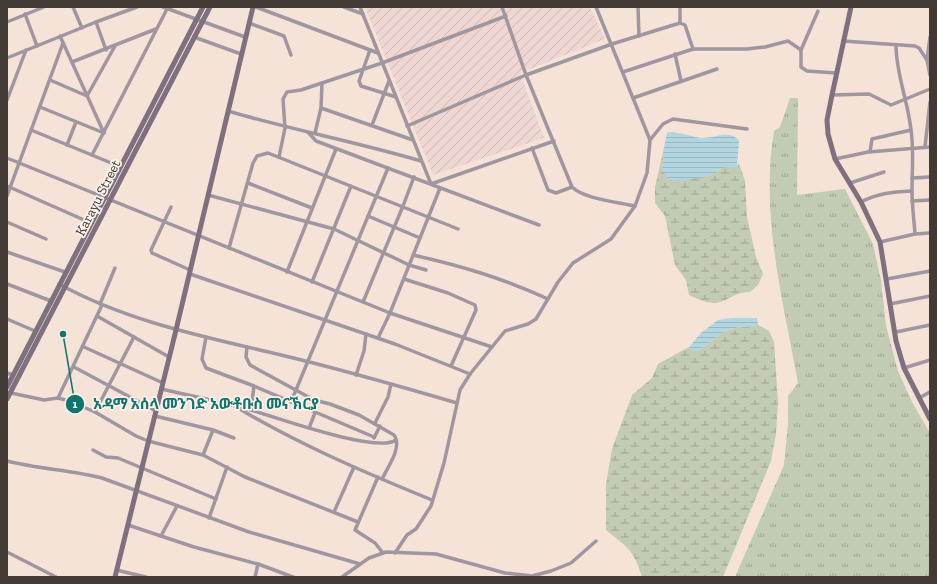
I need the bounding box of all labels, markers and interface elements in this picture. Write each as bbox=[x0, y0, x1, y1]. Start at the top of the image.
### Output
street label: Karayu Street bbox=[72, 156, 125, 239]
callout: አዳማ አሰላ መንገድ አውቶቡስ መናኽርያ bbox=[65, 390, 327, 417]
text: አዳማ አሰላ መንገድ አውቶቡስ መናኽርያ bbox=[93, 395, 319, 413]
text: 1 bbox=[73, 397, 78, 411]

